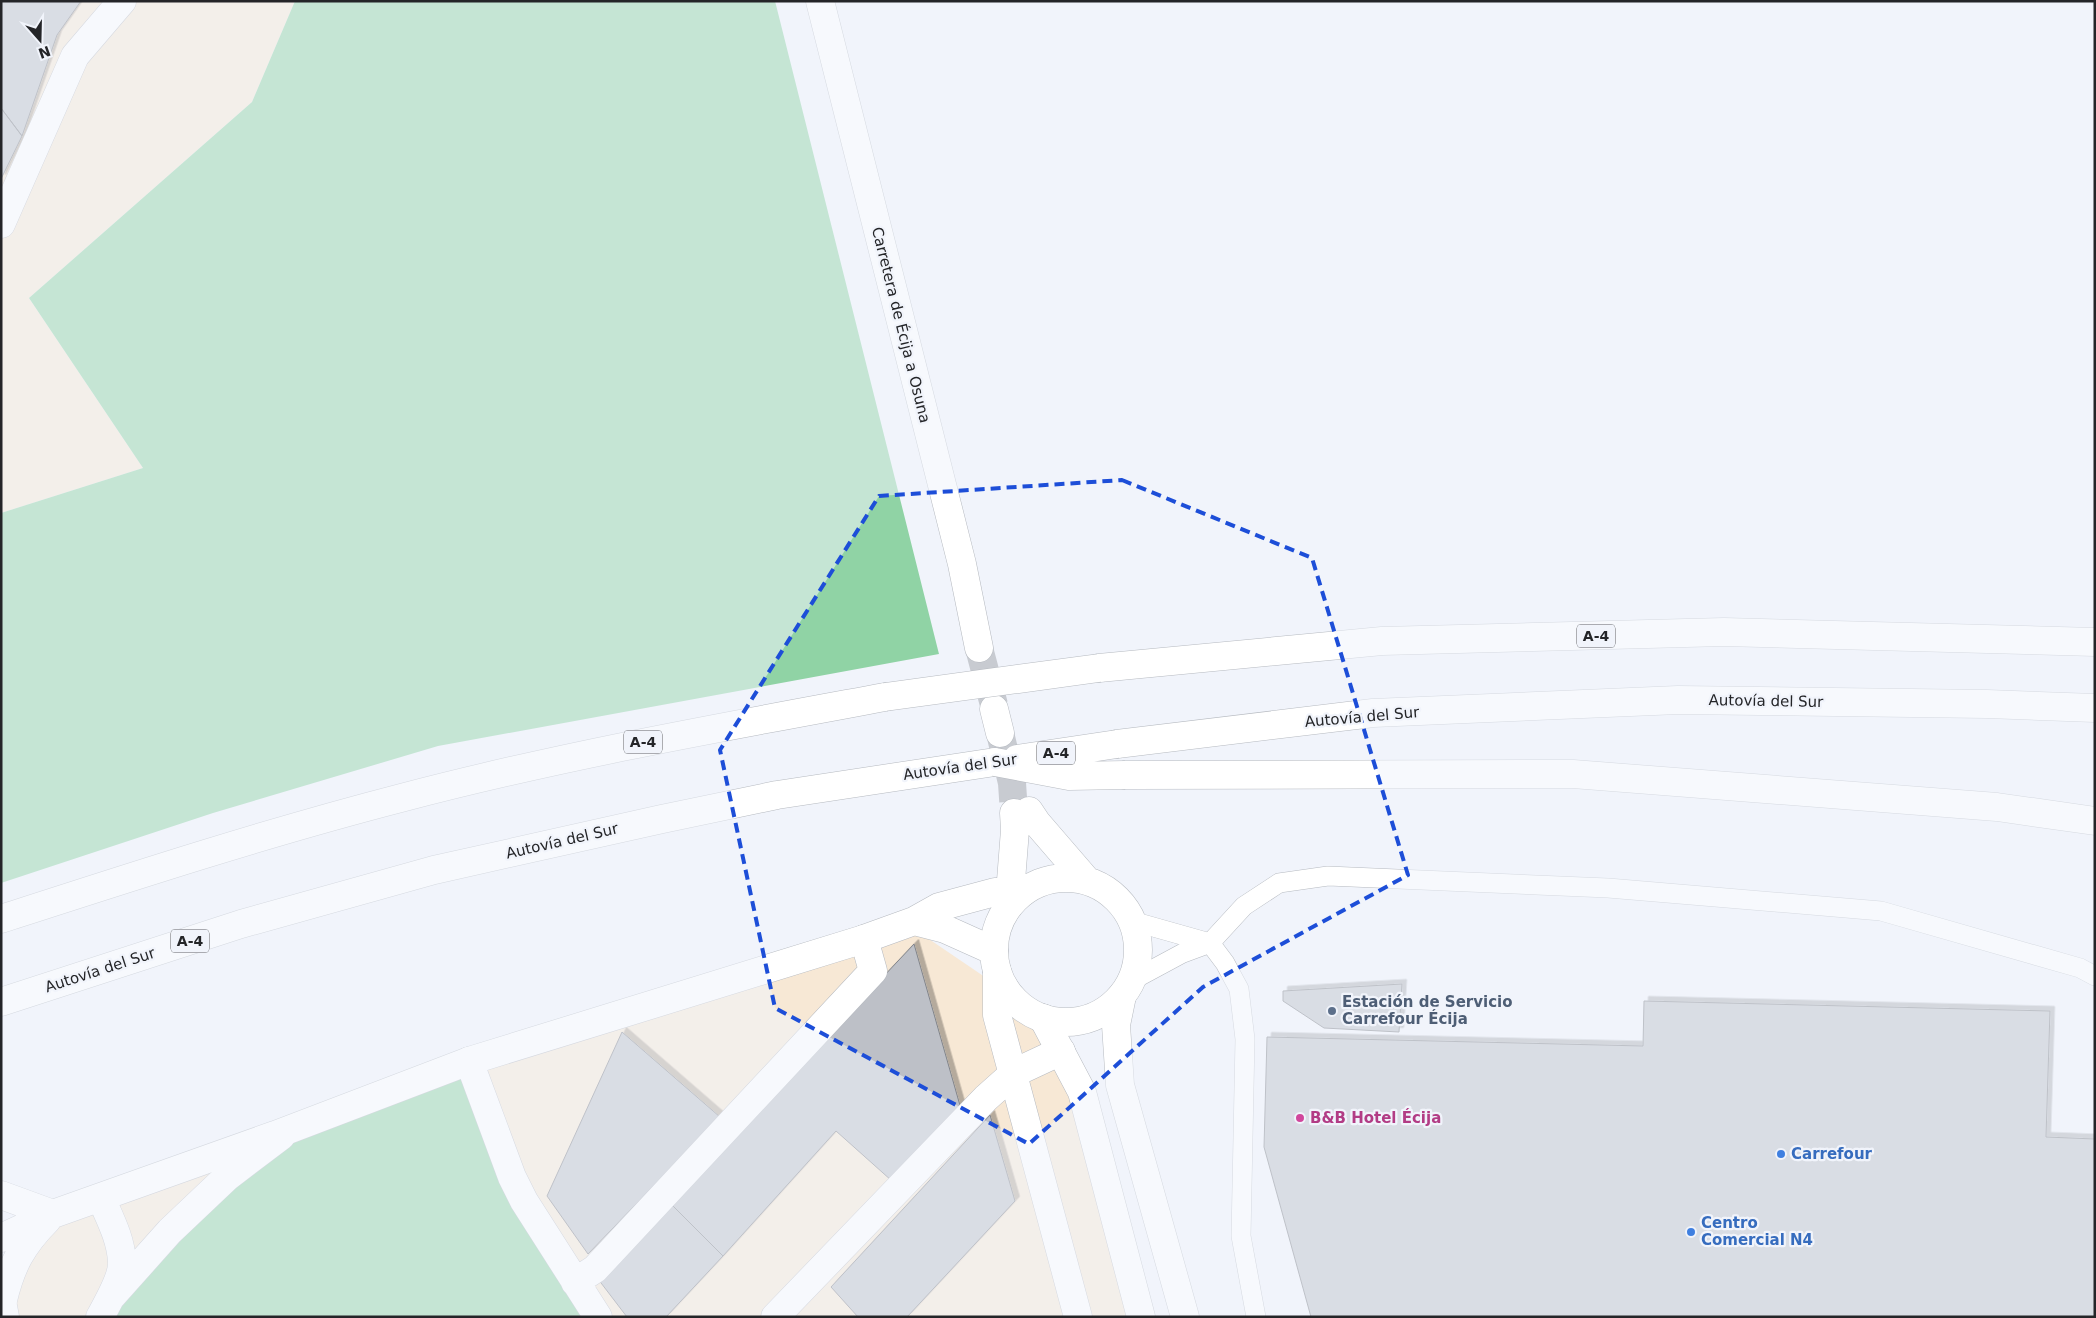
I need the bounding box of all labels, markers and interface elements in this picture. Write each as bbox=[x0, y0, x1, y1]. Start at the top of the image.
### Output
north arrow bbox=[15, 15, 65, 65]
text: N bbox=[36, 43, 53, 62]
street label: Carretera de Écija a Osuna bbox=[868, 225, 935, 425]
road number: A-4 bbox=[1577, 624, 1615, 648]
street label: Autovía del Sur bbox=[1708, 691, 1824, 711]
street label: Autovía del Sur bbox=[1304, 703, 1421, 731]
road number: A-4 bbox=[624, 730, 662, 754]
road number: A-4 bbox=[1037, 741, 1075, 764]
street label: Autovía del Sur bbox=[902, 750, 1019, 784]
street label: Autovía del Sur bbox=[504, 819, 621, 863]
road number: A-4 bbox=[171, 929, 209, 952]
street label: Autovía del Sur bbox=[43, 943, 158, 996]
place label: Estación de Servicio Carrefour Écija bbox=[1342, 993, 1512, 1028]
marker: Estación de Servicio Carrefour Écija bbox=[1326, 1005, 1338, 1017]
place label: B&B Hotel Écija bbox=[1310, 1108, 1441, 1127]
marker: B&B Hotel Écija bbox=[1294, 1112, 1306, 1124]
place label: Carrefour bbox=[1791, 1145, 1873, 1163]
marker: Carrefour bbox=[1775, 1148, 1787, 1160]
place label: Centro Comercial N4 bbox=[1701, 1214, 1813, 1249]
marker: Centro Comercial N4 bbox=[1685, 1226, 1697, 1238]

